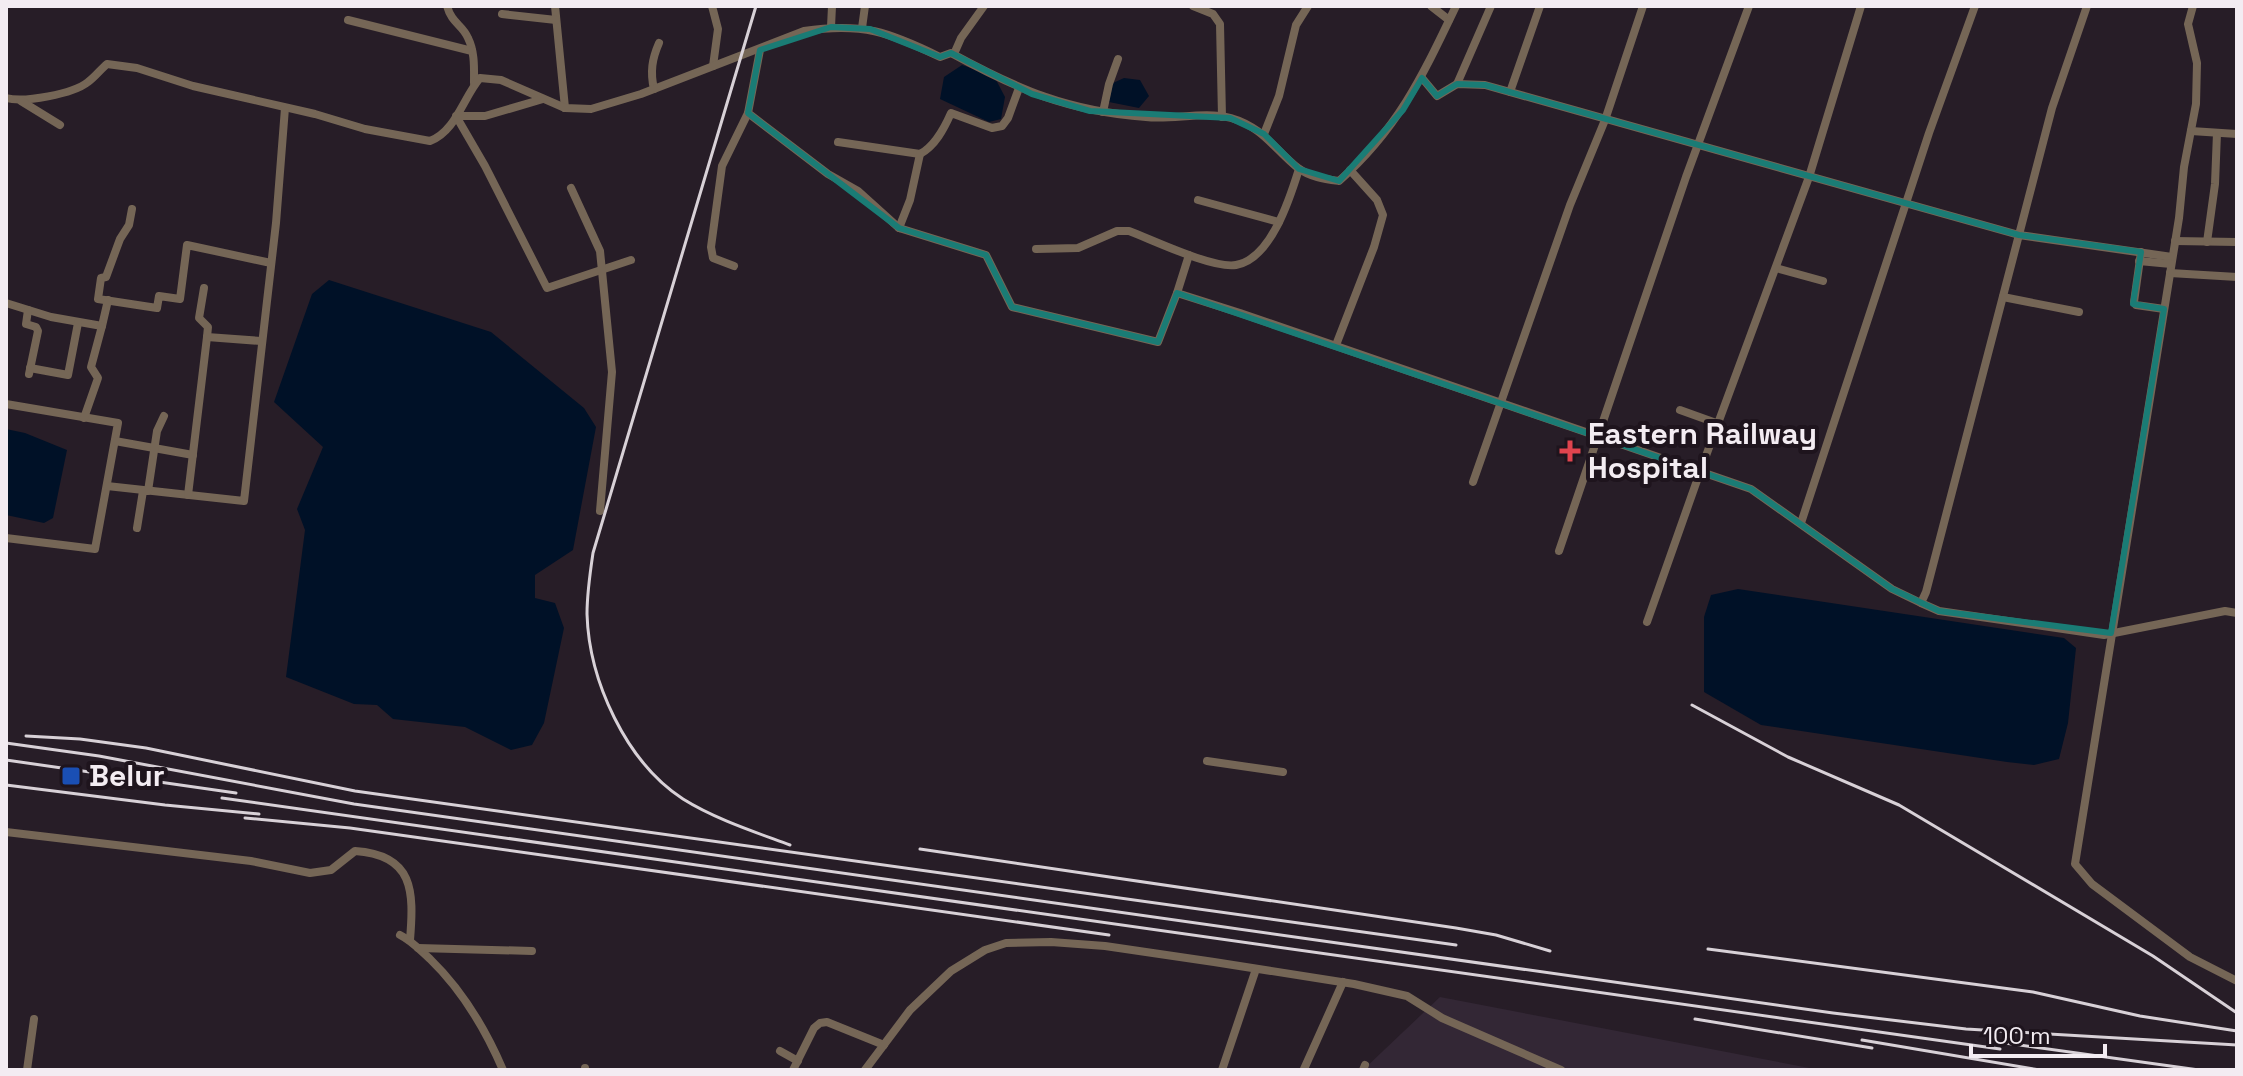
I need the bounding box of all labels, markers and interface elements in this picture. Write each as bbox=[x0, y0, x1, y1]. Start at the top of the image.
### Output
place label: Eastern Railway Hospital bbox=[1588, 414, 1817, 487]
marker: Eastern Railway Hospital bbox=[1559, 440, 1581, 462]
place label: Belur bbox=[89, 756, 165, 795]
marker: Belur bbox=[60, 765, 82, 787]
scale bar bbox=[1971, 1008, 2105, 1058]
text: 100 m bbox=[1983, 1020, 2051, 1051]

